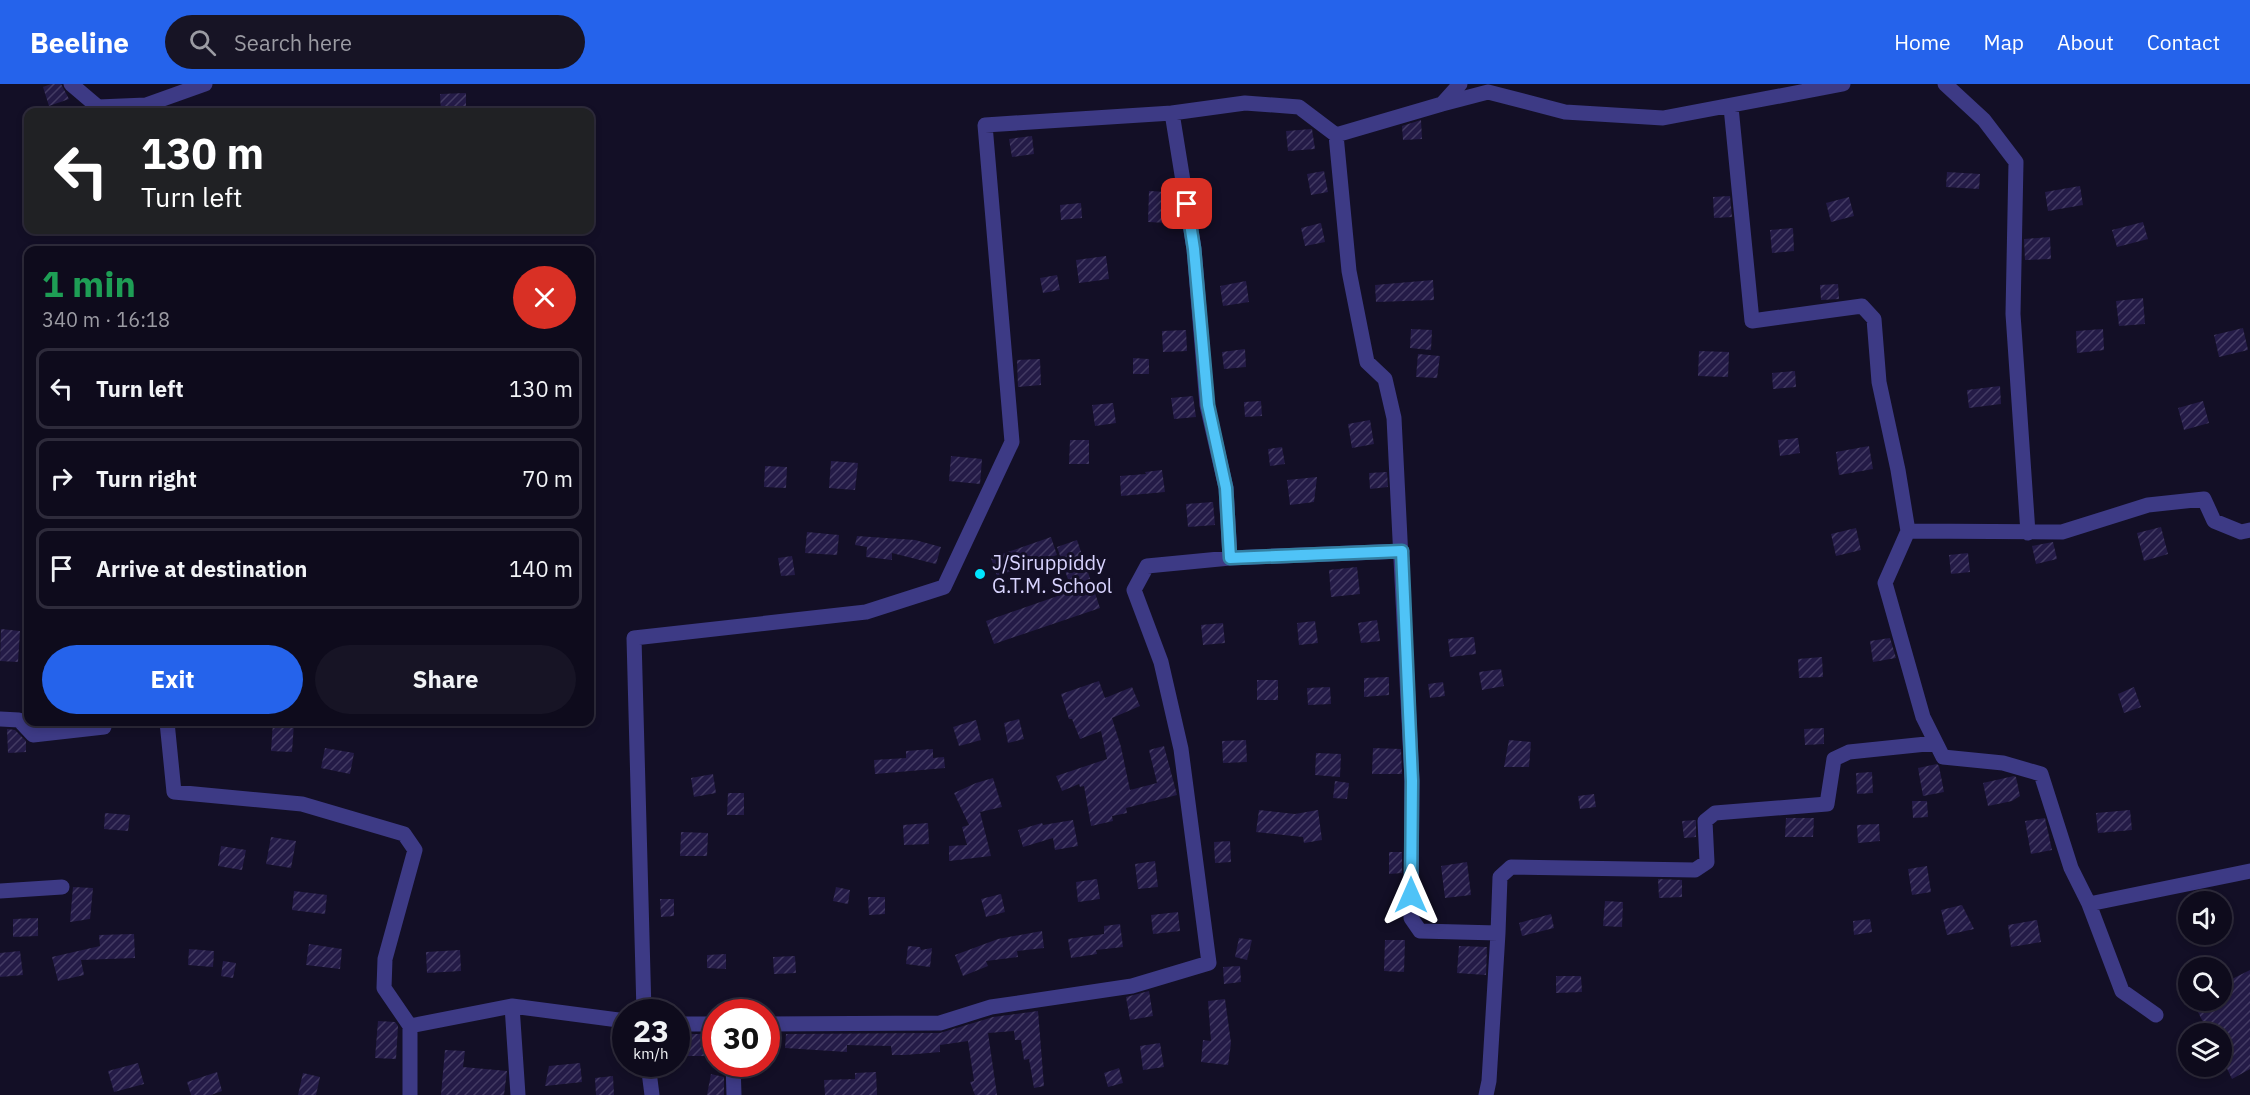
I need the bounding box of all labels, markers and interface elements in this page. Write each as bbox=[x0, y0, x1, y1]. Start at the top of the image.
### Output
search box bbox=[165, 15, 585, 69]
text: Beeline bbox=[30, 24, 129, 61]
icon: search bbox=[186, 26, 219, 59]
text: Search here bbox=[234, 28, 352, 57]
text: Home bbox=[1894, 28, 1951, 56]
text: Map bbox=[1984, 28, 2024, 56]
text: About bbox=[2057, 28, 2114, 56]
text: Contact bbox=[2147, 28, 2220, 56]
text: 130 m bbox=[141, 126, 264, 181]
icon: left bbox=[42, 132, 120, 210]
pin bbox=[1161, 178, 1212, 229]
text: Turn left bbox=[141, 179, 242, 214]
icon: arrive bbox=[1170, 187, 1203, 220]
text: 1 min bbox=[42, 260, 136, 307]
button: close bbox=[513, 266, 576, 329]
text: 340 m · 16:18 bbox=[42, 306, 170, 333]
icon: left bbox=[45, 372, 78, 405]
text: Turn left bbox=[96, 374, 184, 403]
text: 130 m bbox=[509, 374, 573, 403]
icon: right bbox=[45, 462, 78, 495]
text: Turn right bbox=[96, 464, 197, 493]
text: 70 m bbox=[522, 464, 573, 493]
place label: J/Siruppiddy G.T.M. School bbox=[992, 549, 1112, 599]
icon: arrive bbox=[45, 552, 78, 585]
text: Arrive at destination bbox=[96, 554, 307, 583]
text: 140 m bbox=[509, 554, 573, 583]
marker: J/Siruppiddy G.T.M. School bbox=[973, 567, 987, 581]
button: Exit bbox=[42, 645, 303, 714]
button: Share bbox=[315, 645, 576, 714]
position arrow bbox=[1379, 863, 1443, 927]
map controls bbox=[2178, 891, 2232, 1077]
button: sound bbox=[2178, 891, 2232, 945]
button: search bbox=[2178, 957, 2232, 1011]
speed limit sign: 30 bbox=[702, 999, 780, 1077]
text: 23 bbox=[633, 1011, 669, 1050]
button: layers bbox=[2178, 1023, 2232, 1077]
text: km/h bbox=[633, 1044, 669, 1063]

